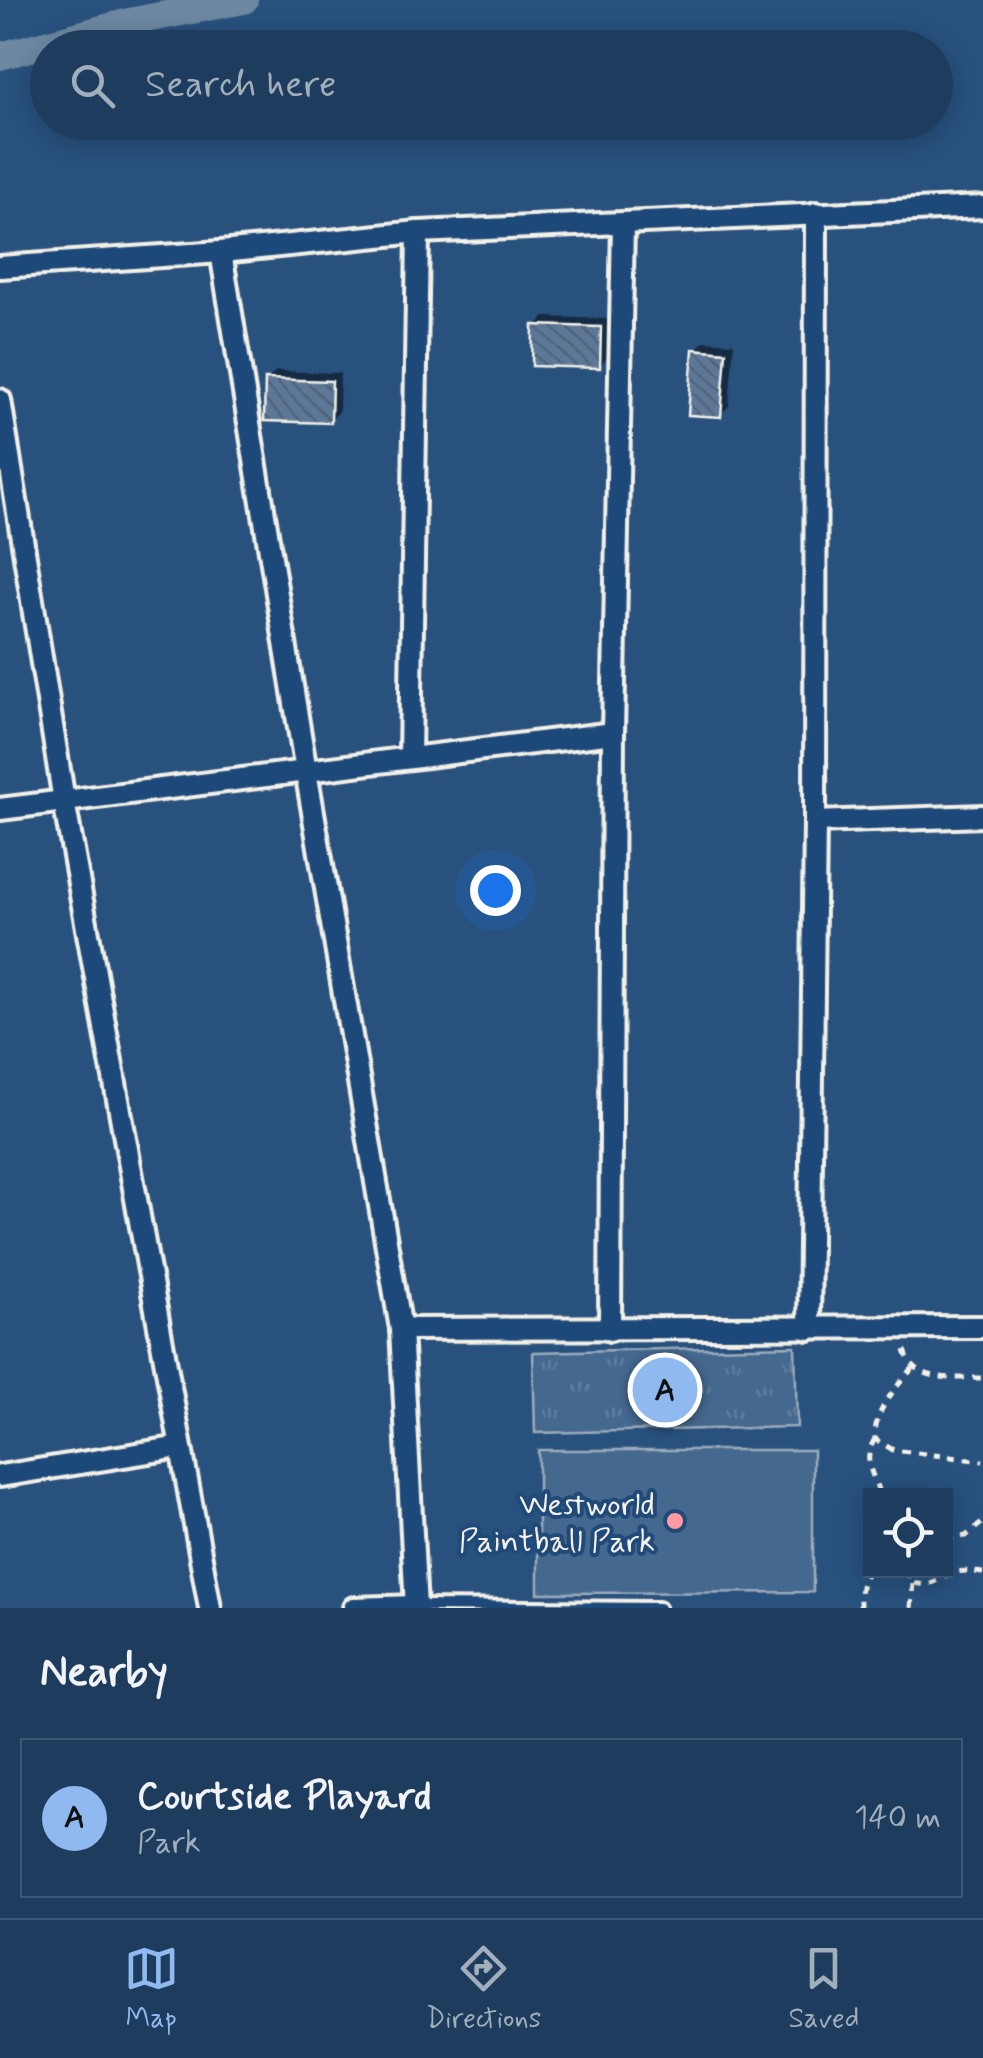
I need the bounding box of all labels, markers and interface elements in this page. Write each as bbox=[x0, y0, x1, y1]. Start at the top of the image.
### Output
search box bbox=[30, 30, 953, 140]
icon: search bbox=[65, 58, 120, 113]
text: Search here bbox=[145, 61, 336, 110]
your location bbox=[470, 865, 521, 916]
pin: A bbox=[632, 1352, 698, 1428]
place label: Westworld Paintball Park bbox=[459, 1484, 655, 1563]
map controls bbox=[863, 1488, 953, 1578]
button: locate bbox=[863, 1488, 953, 1578]
marker: Westworld Paintball Park bbox=[664, 1510, 686, 1532]
text: Nearby bbox=[40, 1646, 168, 1701]
text: Courtside Playard bbox=[137, 1773, 432, 1822]
text: A bbox=[64, 1797, 85, 1839]
text: 140 m bbox=[854, 1797, 941, 1839]
text: Park bbox=[137, 1822, 201, 1864]
tab: Map bbox=[124, 1941, 179, 2038]
tab: Directions bbox=[426, 1941, 541, 2038]
tab: Saved bbox=[789, 1941, 859, 2038]

